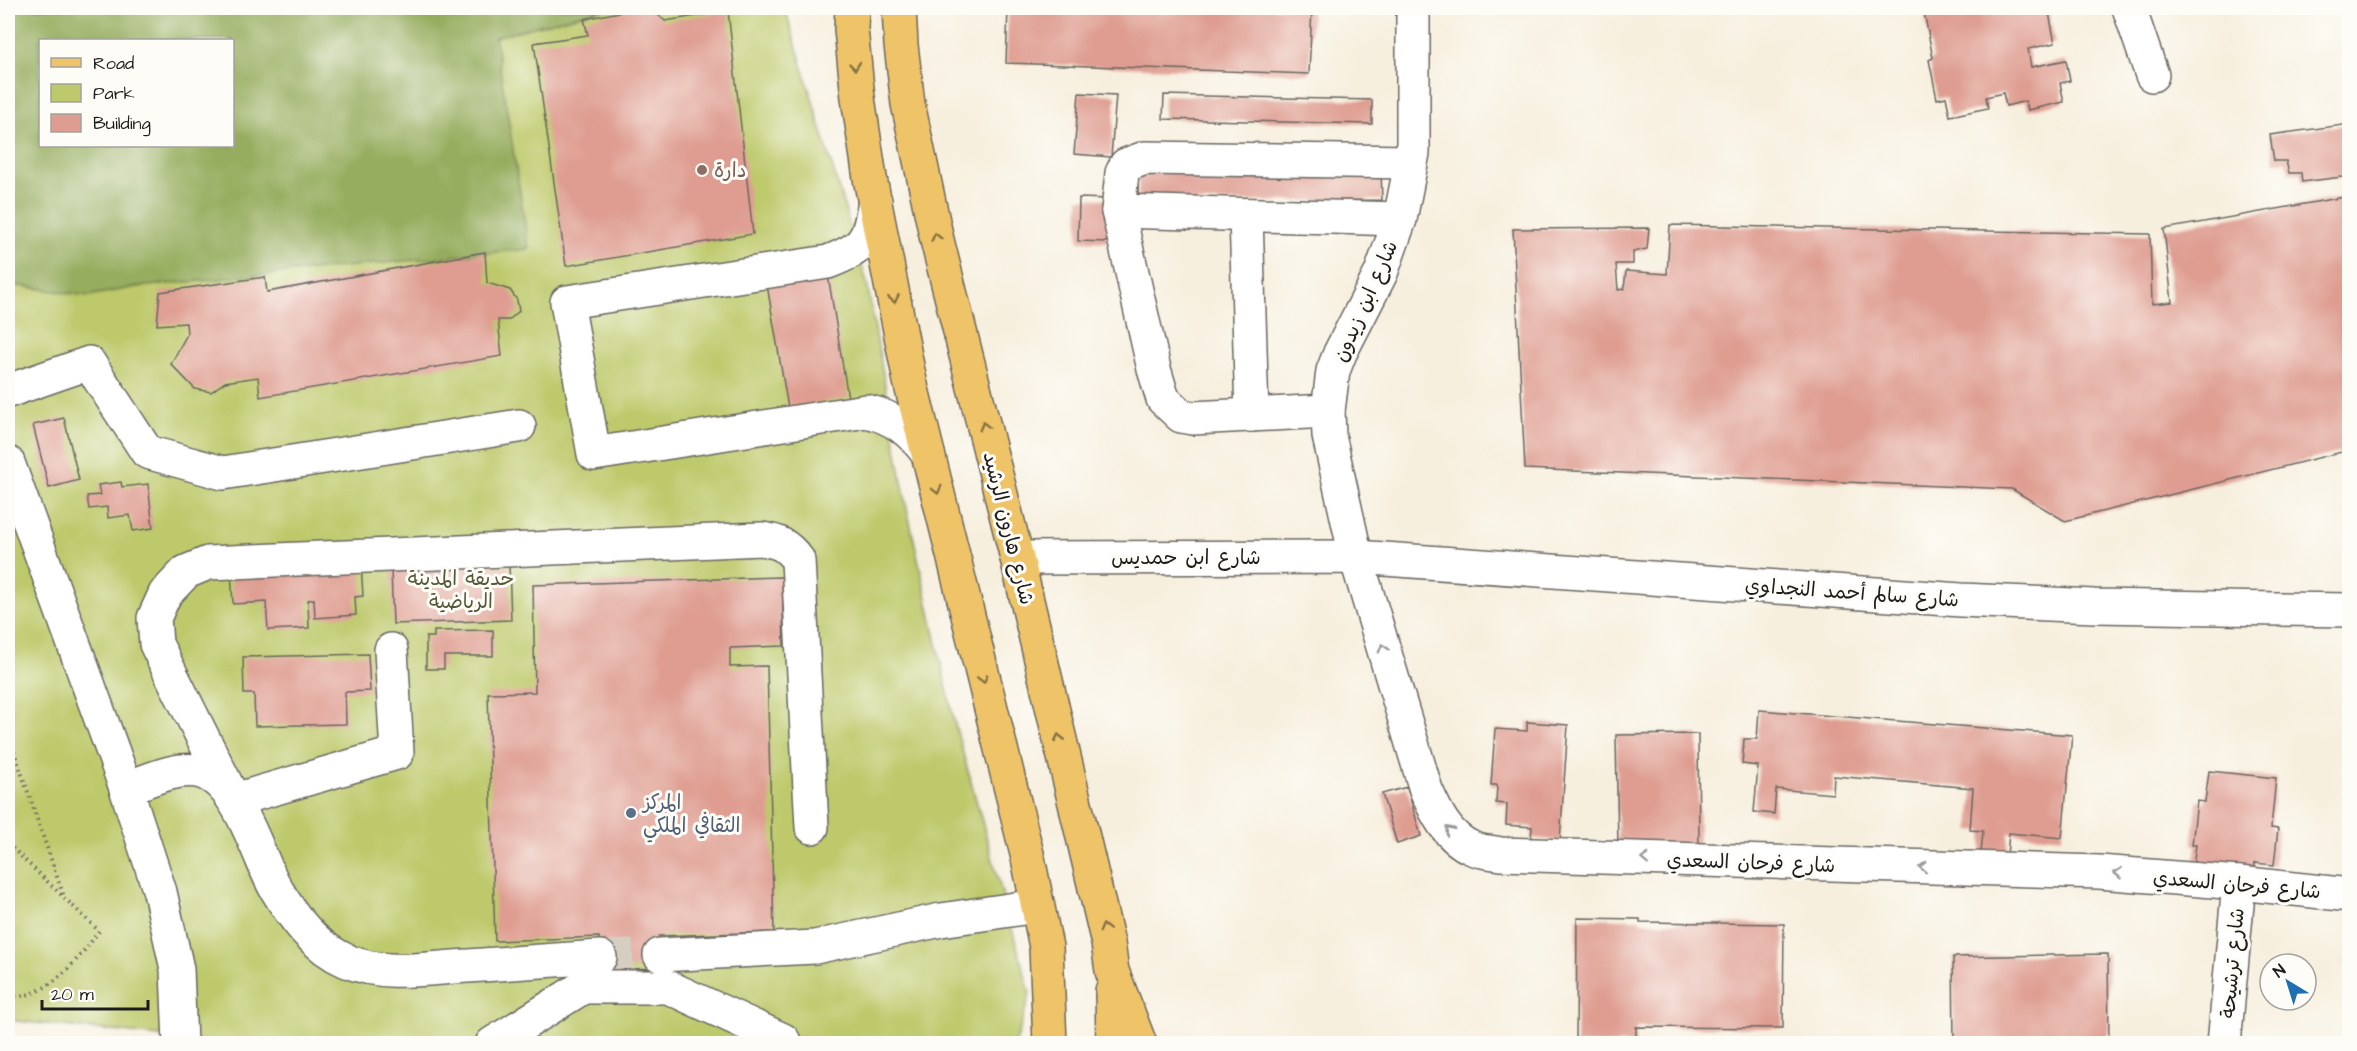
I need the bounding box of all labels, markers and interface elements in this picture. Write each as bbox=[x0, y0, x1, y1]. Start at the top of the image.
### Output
legend bbox=[39, 39, 234, 147]
text: Road bbox=[93, 51, 134, 76]
one-way arrow bbox=[848, 61, 861, 70]
text: Park bbox=[93, 81, 135, 106]
text: Building bbox=[93, 111, 151, 137]
place label: دارة bbox=[714, 157, 746, 185]
marker: دارة bbox=[695, 163, 709, 177]
one-way arrow bbox=[931, 232, 944, 242]
street label: شارع ابن زيدون bbox=[1327, 236, 1405, 367]
one-way arrow bbox=[887, 294, 900, 304]
one-way arrow bbox=[979, 421, 991, 432]
street label: شارع هارون الرشيد bbox=[975, 449, 1041, 608]
one-way arrow bbox=[929, 484, 942, 494]
street label: شارع ابن حمديس bbox=[1111, 544, 1261, 572]
park label: حديقة المدينة الرياضية bbox=[408, 565, 514, 616]
street label: شارع سالم أحمد النجداوي bbox=[1744, 572, 1960, 614]
one-way arrow bbox=[1378, 643, 1390, 654]
one-way arrow bbox=[975, 674, 988, 684]
one-way arrow bbox=[1054, 733, 1067, 743]
place label: المركز الثقافي الملكي bbox=[641, 789, 741, 843]
marker: المركز الثقافي الملكي bbox=[624, 806, 638, 820]
one-way arrow bbox=[1446, 826, 1457, 837]
street label: شارع فرحان السعدي bbox=[1666, 846, 1836, 880]
one-way arrow bbox=[1640, 852, 1649, 865]
one-way arrow bbox=[1919, 861, 1928, 873]
street label: شارع فرحان السعدي bbox=[2152, 864, 2322, 906]
one-way arrow bbox=[2114, 867, 2123, 880]
street label: شارع ترشيحة bbox=[2214, 907, 2252, 1019]
one-way arrow bbox=[1099, 923, 1111, 934]
north arrow bbox=[2258, 952, 2318, 1012]
text: N bbox=[2269, 959, 2290, 983]
scale bar bbox=[42, 973, 148, 1011]
text: 20 m bbox=[51, 982, 94, 1007]

